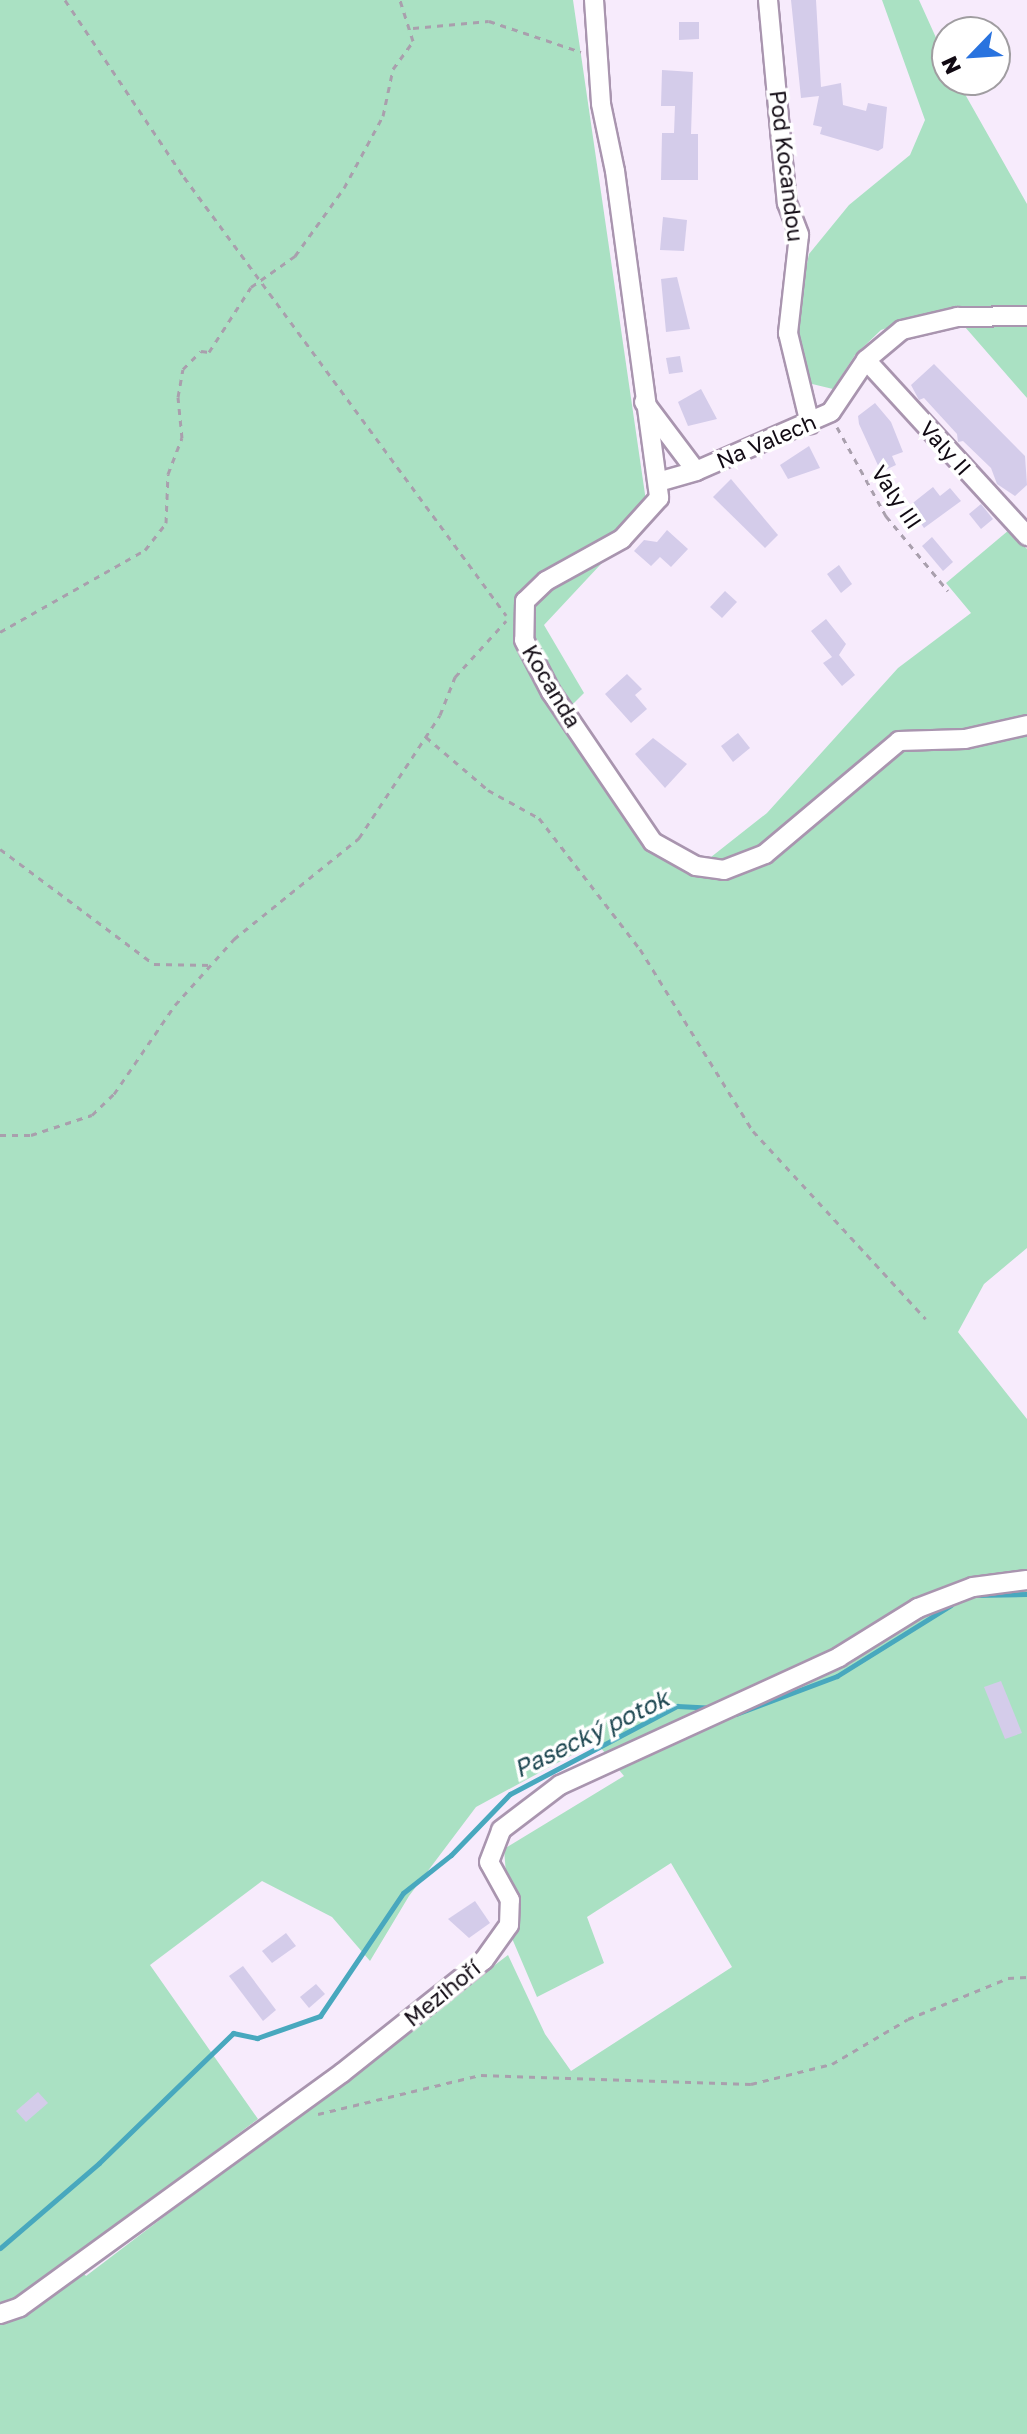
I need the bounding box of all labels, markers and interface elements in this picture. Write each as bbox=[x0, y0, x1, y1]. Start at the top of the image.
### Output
north arrow bbox=[931, 16, 1011, 96]
text: N bbox=[935, 52, 966, 79]
street label: Pod Kocandou bbox=[765, 89, 809, 243]
street label: Na Valech bbox=[712, 408, 820, 474]
street label: Valy II bbox=[915, 415, 977, 481]
street label: Valy III bbox=[866, 460, 928, 534]
street label: Kocanda bbox=[517, 640, 587, 732]
water label: Pasecký potok bbox=[509, 1683, 673, 1783]
street label: Mezihoří bbox=[399, 1954, 485, 2032]

